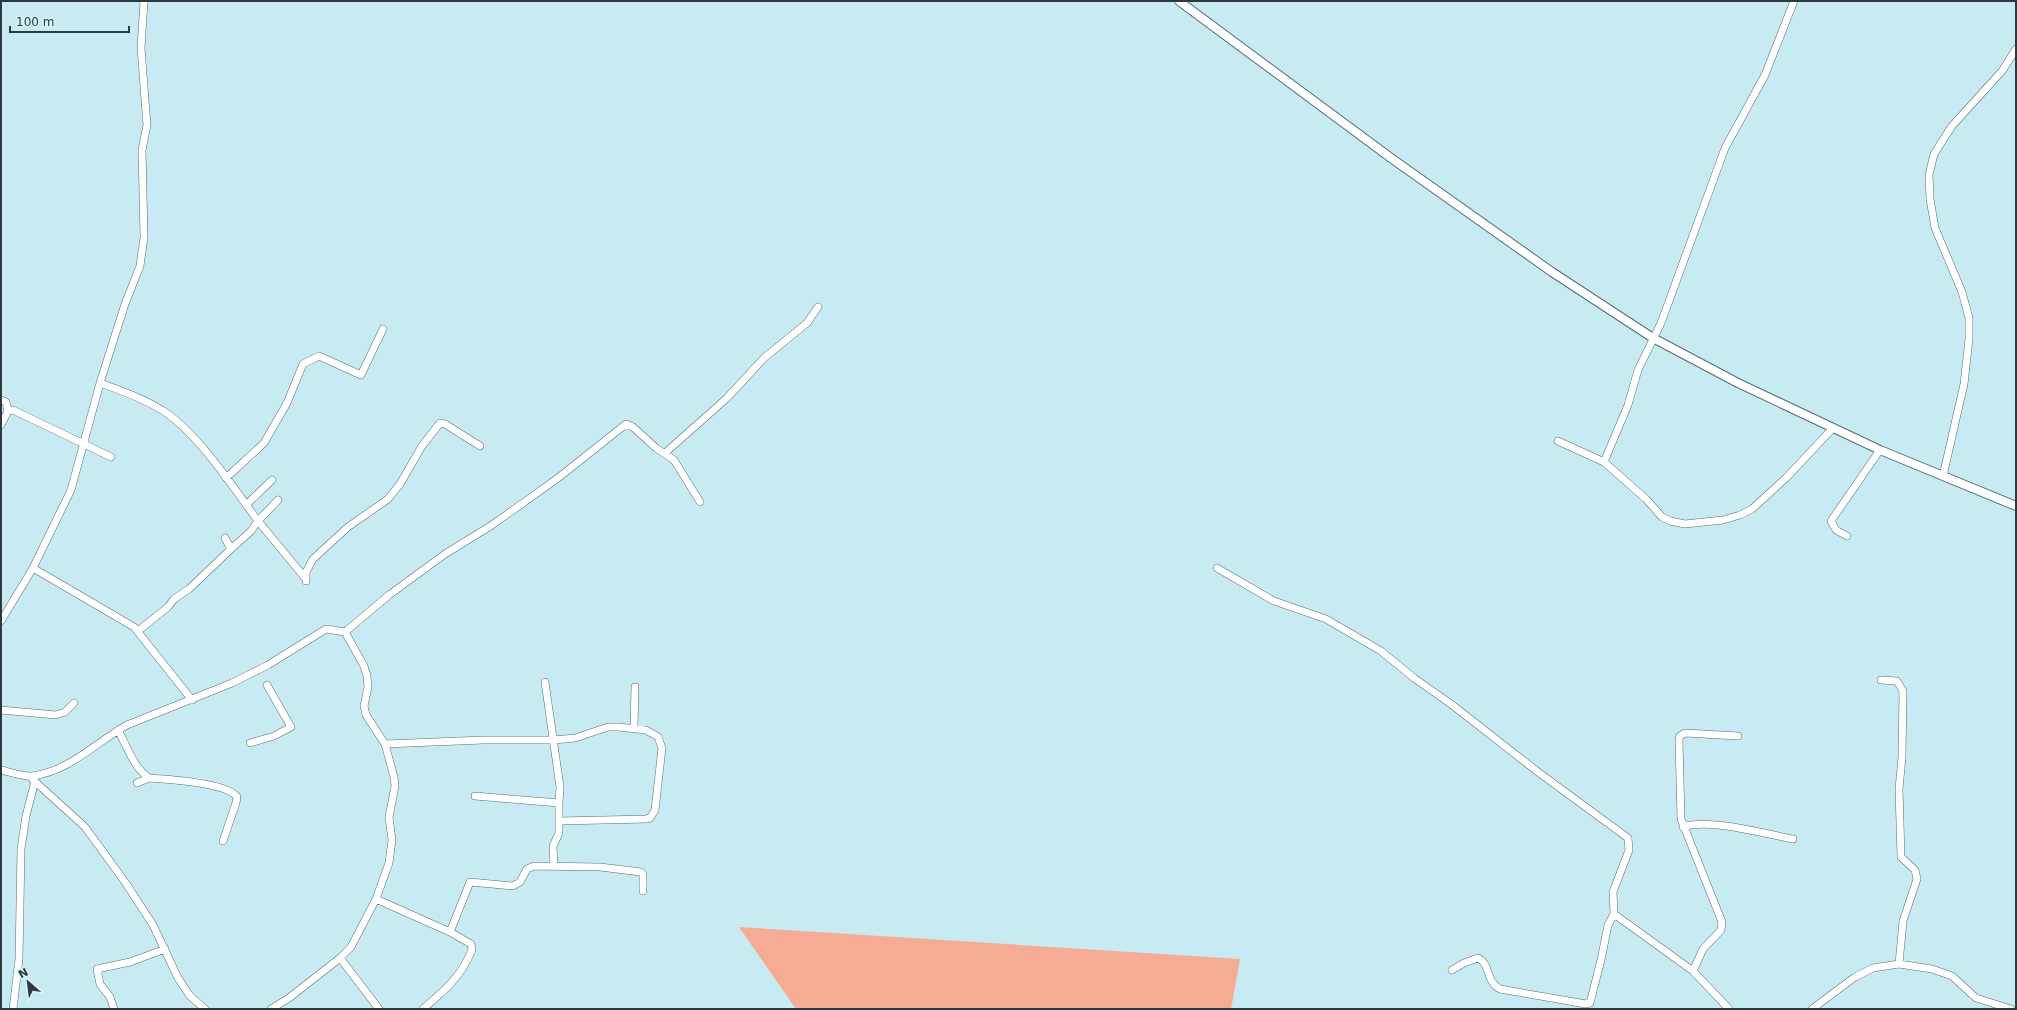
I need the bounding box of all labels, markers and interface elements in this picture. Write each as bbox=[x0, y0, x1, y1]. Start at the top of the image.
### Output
scale bar bbox=[10, 8, 129, 34]
text: 100 m bbox=[16, 15, 54, 29]
north arrow bbox=[8, 962, 48, 1002]
text: N bbox=[16, 966, 31, 982]

